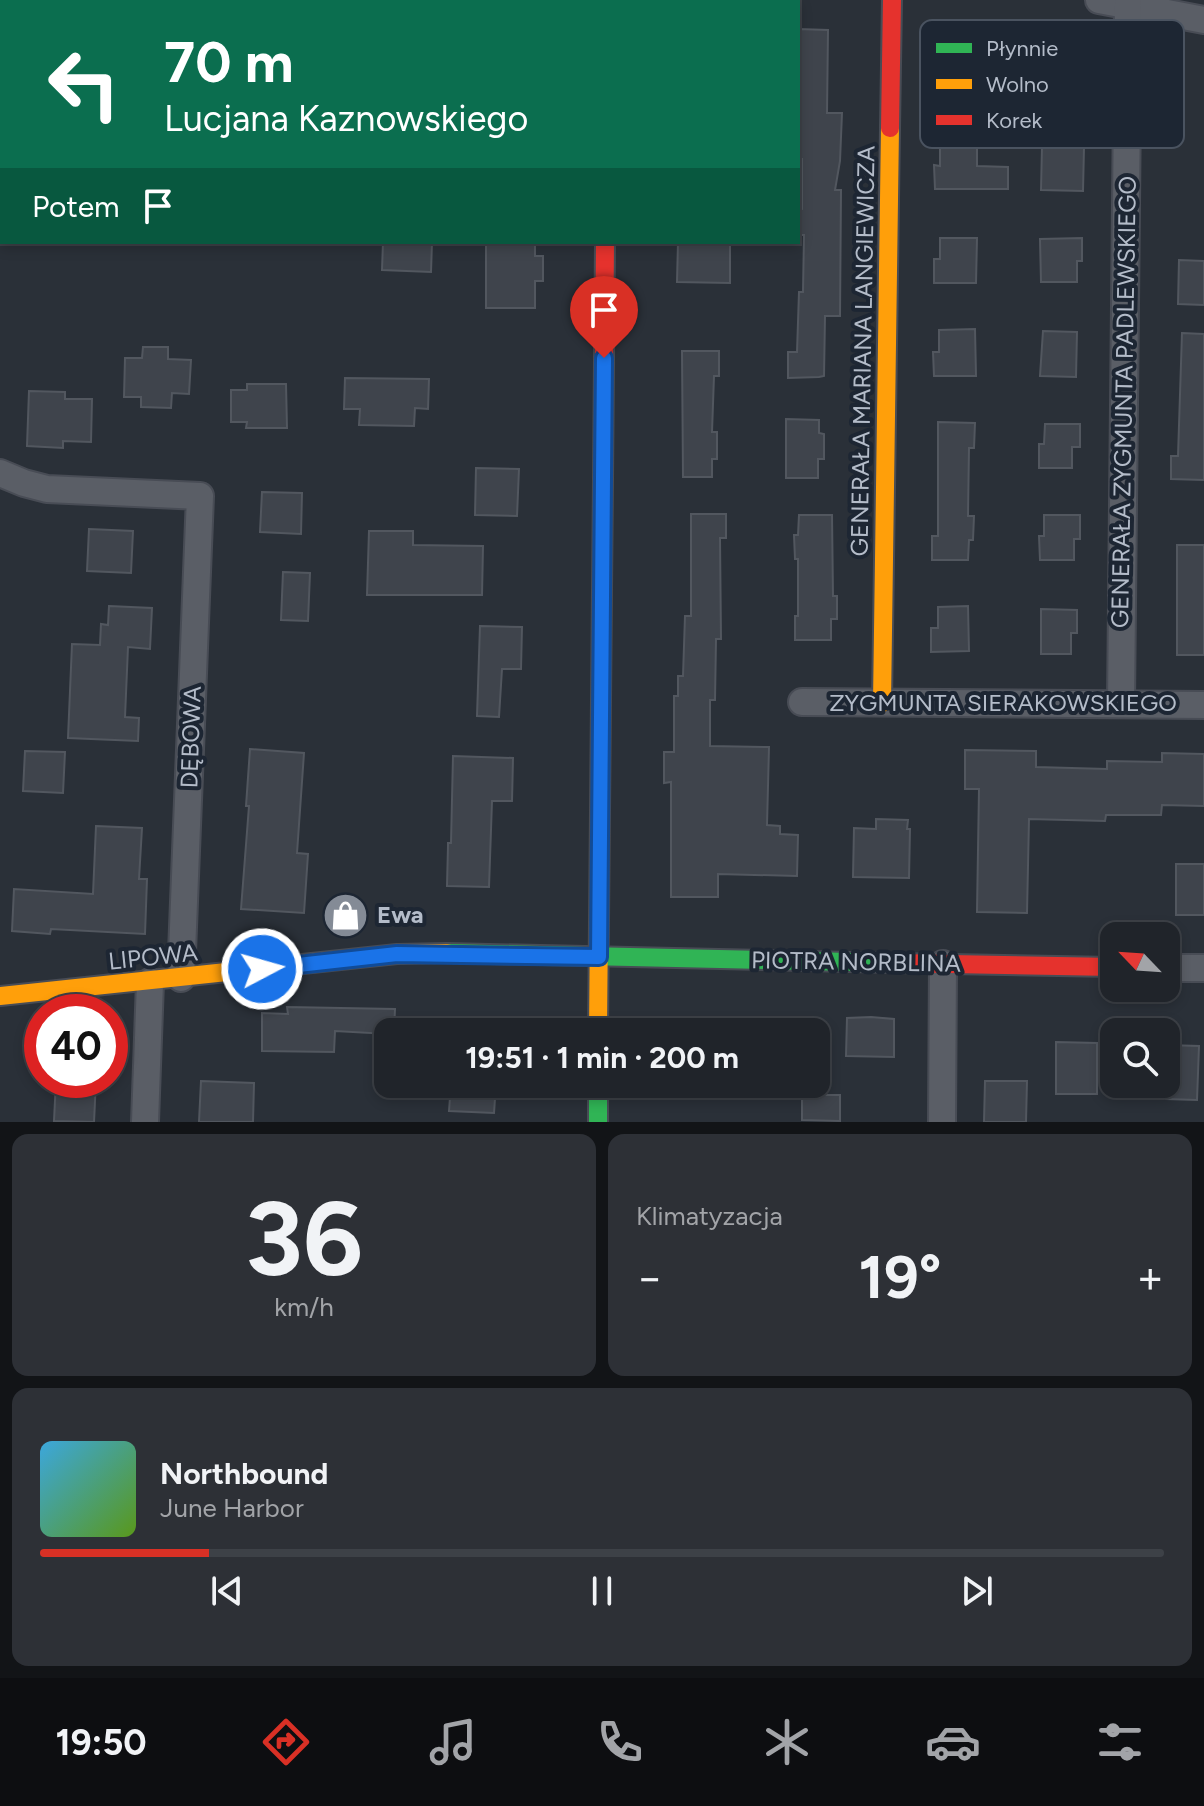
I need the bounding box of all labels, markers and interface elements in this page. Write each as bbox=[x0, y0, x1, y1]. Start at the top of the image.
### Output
legend bbox=[920, 20, 1184, 148]
text: 70 m bbox=[164, 29, 294, 96]
icon: left bbox=[32, 32, 136, 136]
text: Płynnie bbox=[986, 35, 1058, 62]
text: Wolno bbox=[986, 71, 1049, 98]
text: Lucjana Kaznowskiego bbox=[164, 97, 528, 140]
text: Korek bbox=[986, 107, 1042, 134]
street label: GENERAŁA MARIANA LANGIEWICZA bbox=[844, 145, 881, 557]
street label: GENERAŁA ZYGMUNTA PADLEWSKIEGO bbox=[1105, 176, 1142, 628]
icon: arrive bbox=[136, 184, 180, 228]
text: Potem bbox=[32, 188, 120, 225]
pin bbox=[570, 276, 638, 358]
icon: arrive bbox=[582, 288, 626, 332]
street label: DĘBOWA bbox=[174, 685, 207, 789]
street label: ZYGMUNTA SIERAKOWSKIEGO bbox=[829, 688, 1177, 717]
shop icon: Ewa bbox=[322, 891, 370, 939]
place label: Ewa bbox=[377, 900, 424, 929]
north arrow bbox=[1100, 922, 1180, 1002]
map controls bbox=[1100, 922, 1180, 1098]
position arrow bbox=[220, 927, 304, 1011]
street label: LIPOWA bbox=[107, 937, 200, 976]
street label: PIOTRA NORBLINA bbox=[751, 945, 962, 978]
speed limit sign: 40 bbox=[24, 994, 128, 1098]
button: search bbox=[1100, 1018, 1180, 1098]
text: 19:51 · 1 min · 200 m bbox=[465, 1039, 739, 1076]
text: 36 bbox=[245, 1176, 363, 1301]
text: Klimatyzacja bbox=[636, 1200, 783, 1232]
text: 19° bbox=[859, 1241, 941, 1313]
text: − bbox=[636, 1251, 663, 1304]
text: + bbox=[1137, 1251, 1164, 1304]
text: km/h bbox=[274, 1291, 334, 1323]
text: Northbound bbox=[160, 1455, 328, 1492]
text: June Harbor bbox=[160, 1492, 304, 1524]
icon: previous bbox=[205, 1569, 249, 1613]
icon: pause bbox=[580, 1569, 624, 1613]
icon: next bbox=[955, 1569, 999, 1613]
icon: directions bbox=[258, 1714, 314, 1770]
icon: music bbox=[425, 1714, 481, 1770]
icon: phone bbox=[592, 1714, 648, 1770]
icon: climate bbox=[759, 1714, 815, 1770]
icon: car bbox=[925, 1714, 981, 1770]
icon: filters bbox=[1092, 1714, 1148, 1770]
text: 19:50 bbox=[55, 1721, 147, 1764]

